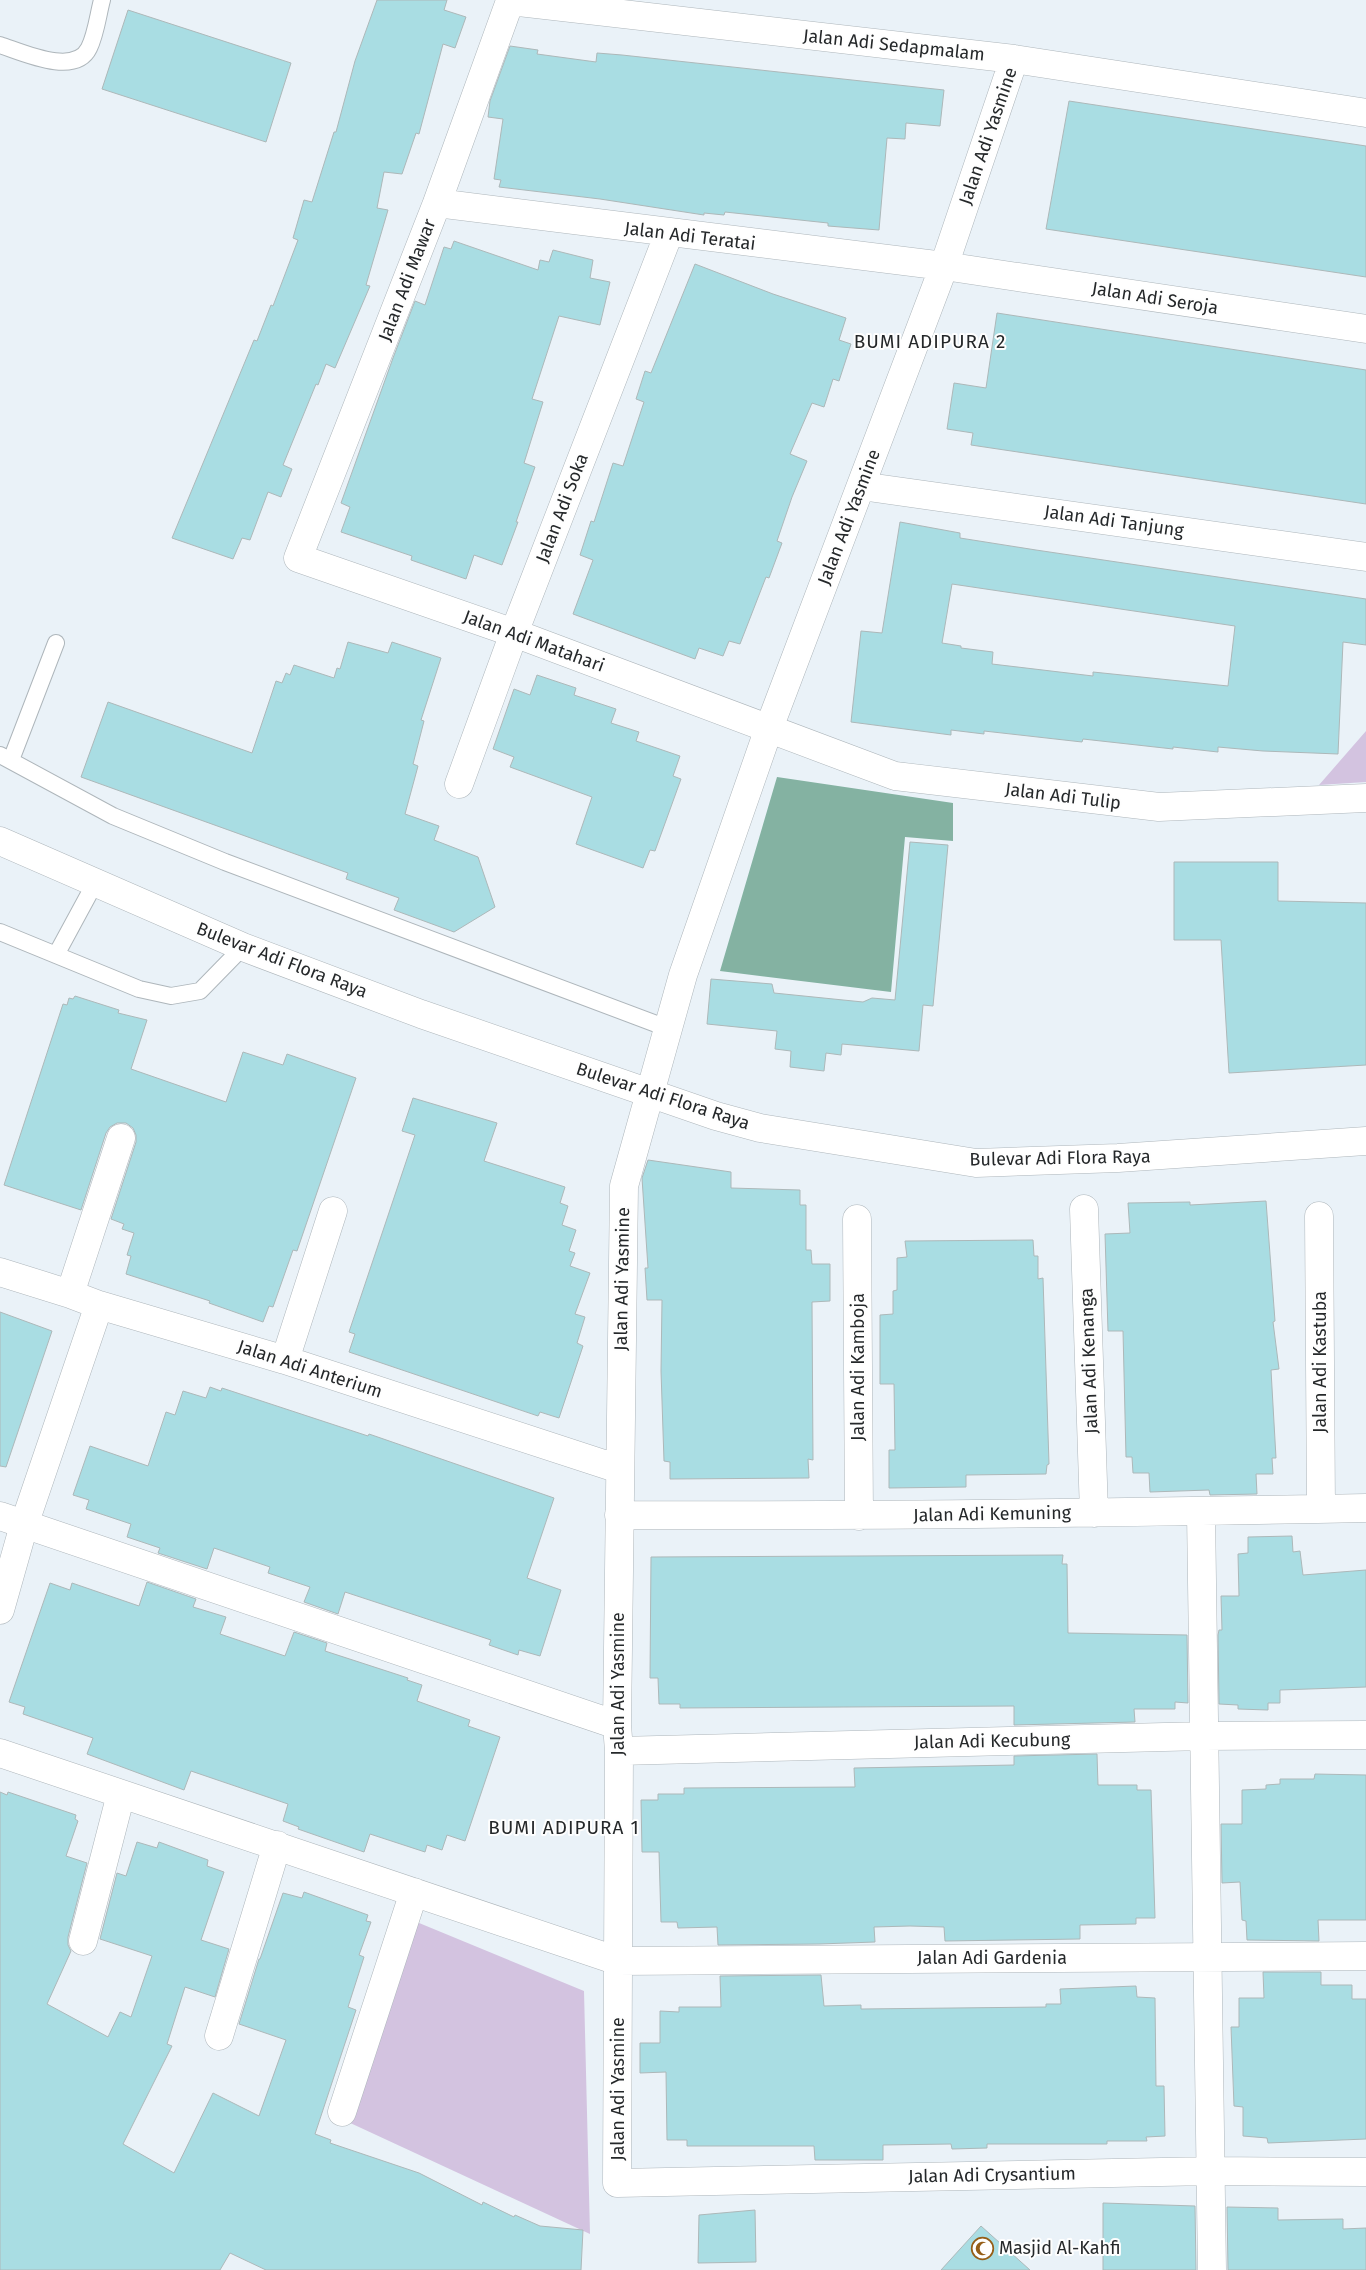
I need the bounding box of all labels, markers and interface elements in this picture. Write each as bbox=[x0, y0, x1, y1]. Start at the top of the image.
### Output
street label: Jalan Adi Sedapmalam bbox=[802, 25, 986, 65]
street label: Jalan Adi Yasmine bbox=[954, 64, 1022, 208]
street label: Jalan Adi Mawar bbox=[374, 216, 440, 344]
street label: Jalan Adi Teratai bbox=[623, 217, 757, 255]
street label: Jalan Adi Seroja bbox=[1090, 277, 1220, 319]
district label: BUMI ADIPURA 2 bbox=[854, 330, 1006, 353]
street label: Jalan Adi Yasmine bbox=[813, 446, 885, 588]
street label: Jalan Adi Soka bbox=[531, 450, 593, 566]
street label: Jalan Adi Tanjung bbox=[1043, 500, 1186, 542]
street label: Jalan Adi Matahari bbox=[460, 605, 608, 677]
street label: Jalan Adi Tulip bbox=[1004, 778, 1122, 814]
street label: Bulevar Adi Flora Raya bbox=[193, 917, 371, 1003]
street label: Bulevar Adi Flora Raya bbox=[573, 1058, 753, 1134]
street label: Bulevar Adi Flora Raya bbox=[969, 1145, 1151, 1171]
street label: Jalan Adi Yasmine bbox=[610, 1207, 634, 1351]
street label: Jalan Adi Kenanga bbox=[1075, 1288, 1103, 1434]
street label: Jalan Adi Kastuba bbox=[1309, 1291, 1331, 1433]
street label: Jalan Adi Kamboja bbox=[847, 1293, 869, 1441]
street label: Jalan Adi Anterium bbox=[235, 1335, 385, 1403]
street label: Jalan Adi Kemuning bbox=[913, 1502, 1072, 1526]
street label: Jalan Adi Yasmine bbox=[607, 1612, 629, 1756]
street label: Jalan Adi Kecubung bbox=[914, 1729, 1071, 1753]
district label: BUMI ADIPURA 1 bbox=[488, 1816, 640, 1839]
street label: Jalan Adi Gardenia bbox=[917, 1947, 1067, 1969]
street label: Jalan Adi Yasmine bbox=[607, 2017, 629, 2161]
street label: Jalan Adi Crysantium bbox=[908, 2163, 1076, 2187]
mosque icon: Masjid Al-Kahfi bbox=[971, 2236, 995, 2260]
place label: Masjid Al-Kahfi bbox=[999, 2237, 1121, 2259]

